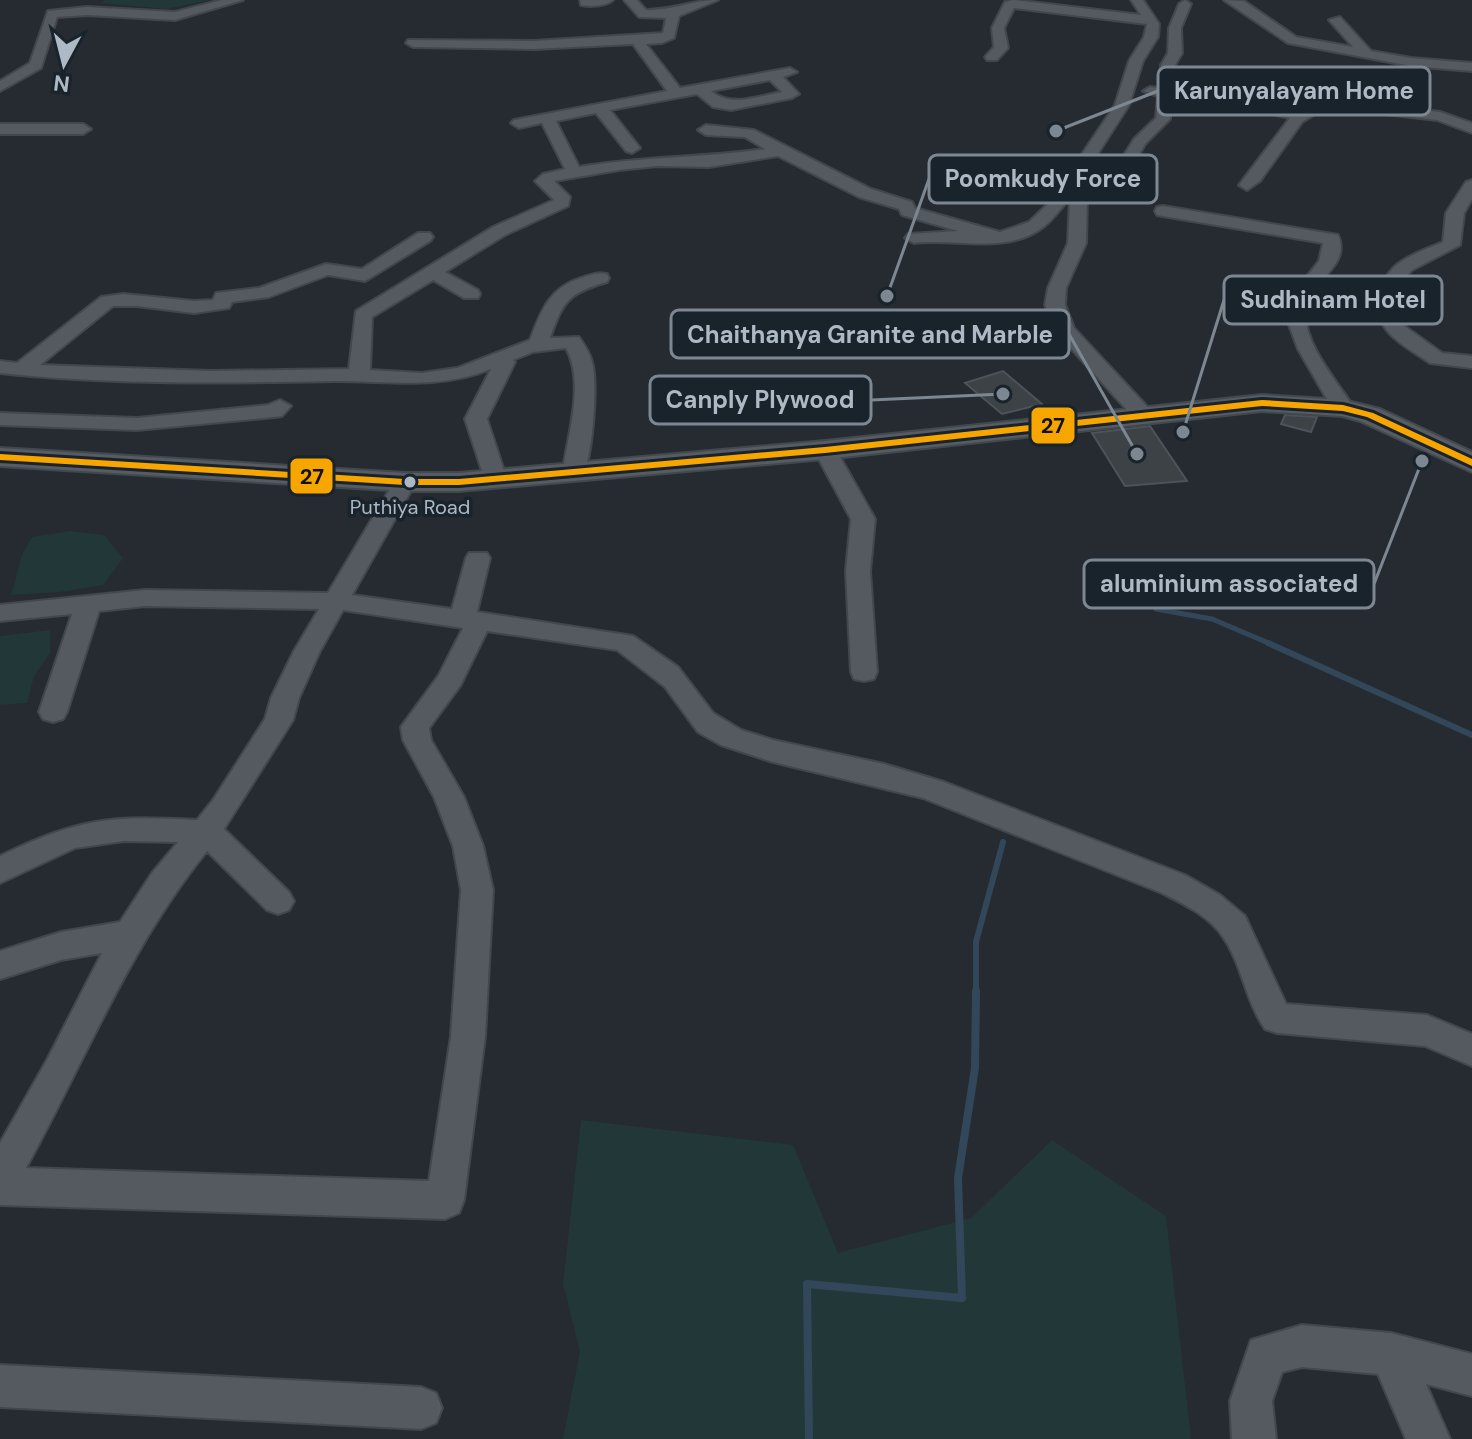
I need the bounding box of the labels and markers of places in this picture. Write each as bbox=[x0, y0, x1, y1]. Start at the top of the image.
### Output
callout: Karunyalayam Home bbox=[1158, 67, 1430, 115]
callout: Poomkudy Force bbox=[929, 155, 1157, 203]
callout: Sudhinam Hotel bbox=[1224, 276, 1442, 324]
callout: Chaithanya Granite and Marble bbox=[671, 310, 1069, 358]
callout: Canply Plywood bbox=[650, 376, 871, 424]
marker: Puthiya Road bbox=[402, 474, 418, 490]
place label: Puthiya Road bbox=[350, 494, 470, 520]
callout: aluminium associated bbox=[1084, 560, 1374, 608]

